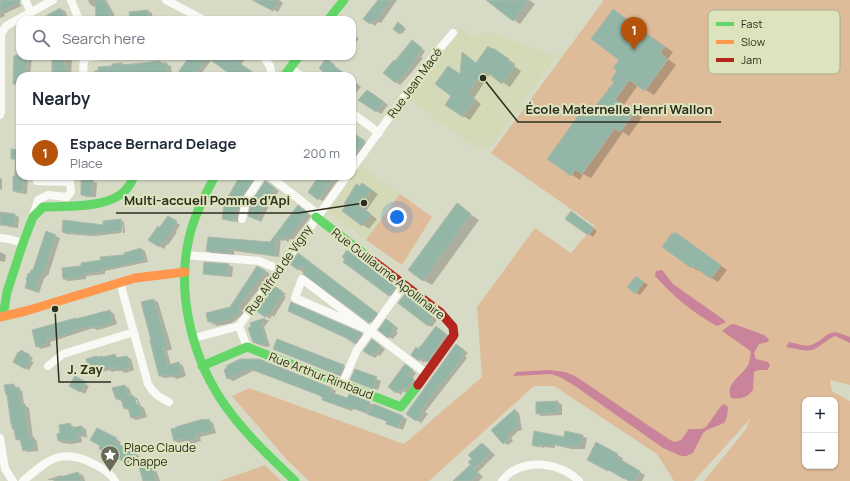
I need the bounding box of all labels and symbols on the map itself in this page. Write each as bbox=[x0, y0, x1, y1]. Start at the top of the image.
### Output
legend bbox=[708, 10, 840, 74]
text: Fast bbox=[741, 16, 763, 31]
pin: 1 bbox=[621, 17, 647, 50]
text: Slow bbox=[741, 34, 766, 49]
street label: Rue Jean Macé bbox=[383, 44, 446, 121]
text: Jam bbox=[741, 52, 762, 67]
callout: École Maternelle Henri Wallon bbox=[518, 97, 721, 122]
text: École Maternelle Henri Wallon bbox=[525, 100, 713, 118]
callout: Multi-accueil Pomme d’Api bbox=[116, 188, 298, 213]
text: Multi-accueil Pomme d’Api bbox=[124, 191, 290, 209]
your location bbox=[387, 207, 407, 227]
street label: Rue Alfred de Vigny bbox=[241, 221, 316, 318]
street label: Rue Guillaume Apollinaire bbox=[328, 224, 448, 323]
street label: Rue Arthur Rimbaud bbox=[267, 348, 376, 403]
callout: J. Zay bbox=[59, 357, 111, 382]
text: J. Zay bbox=[67, 360, 103, 378]
place label: Place Claude Chappe bbox=[124, 439, 196, 470]
place icon: Place Claude Chappe bbox=[99, 444, 121, 472]

